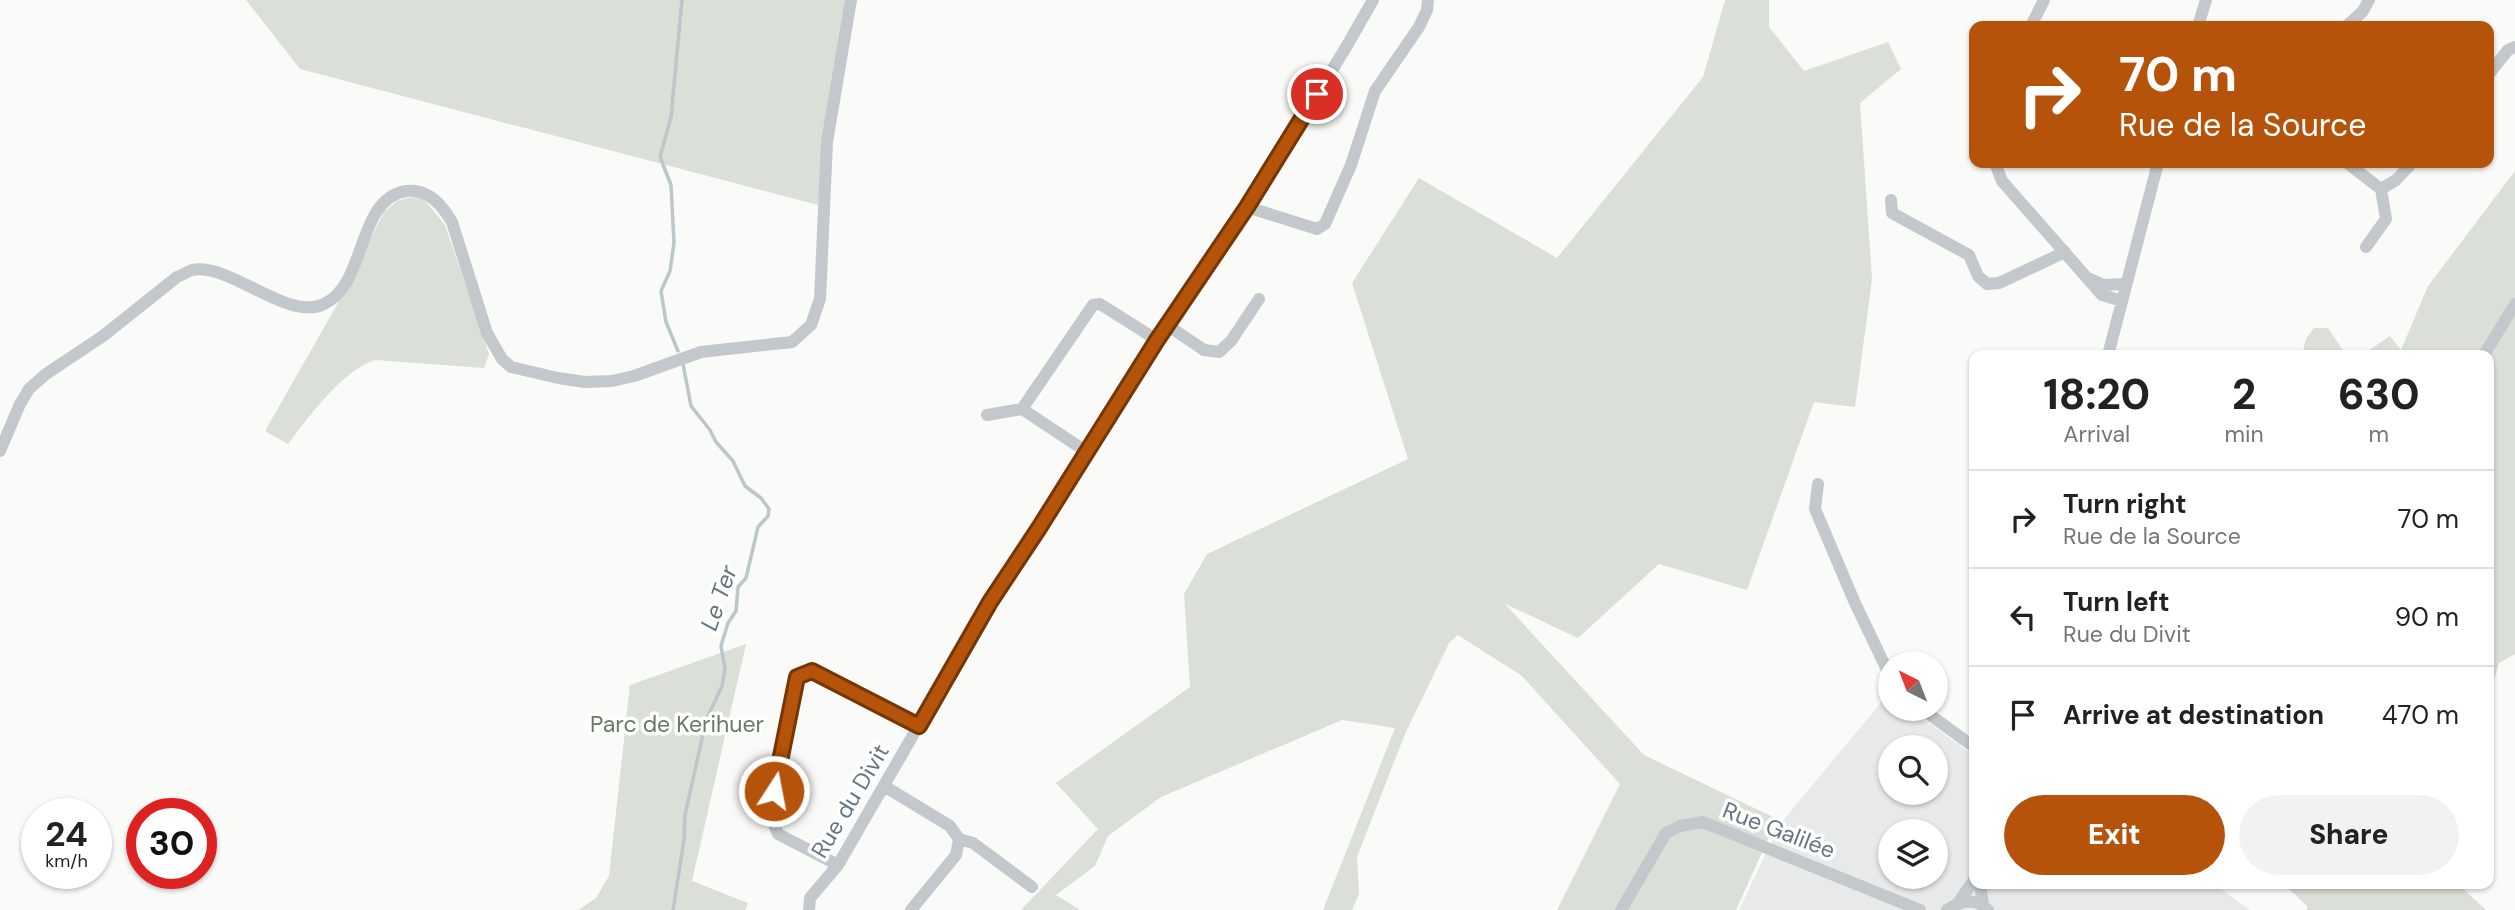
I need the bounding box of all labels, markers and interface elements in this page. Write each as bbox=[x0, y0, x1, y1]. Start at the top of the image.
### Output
text: 70 m bbox=[2119, 42, 2237, 106]
icon: right bbox=[2004, 49, 2095, 140]
pin bbox=[1287, 64, 1347, 124]
icon: arrive bbox=[1298, 75, 1336, 113]
text: Rue de la Source bbox=[2119, 104, 2366, 146]
text: 18:20 bbox=[2043, 367, 2150, 422]
text: 2 bbox=[2232, 367, 2256, 422]
text: 630 bbox=[2338, 367, 2420, 422]
text: Arrival bbox=[2063, 419, 2130, 449]
text: min bbox=[2224, 419, 2264, 449]
text: m bbox=[2369, 419, 2389, 449]
text: Turn right bbox=[2063, 487, 2187, 521]
icon: right bbox=[2004, 500, 2042, 538]
text: 70 m bbox=[2398, 502, 2459, 536]
text: Rue de la Source bbox=[2063, 521, 2241, 551]
water label: Le Ter bbox=[693, 560, 744, 634]
text: Turn left bbox=[2063, 585, 2170, 619]
icon: left bbox=[2004, 598, 2042, 636]
text: 90 m bbox=[2395, 600, 2459, 634]
text: Rue du Divit bbox=[2063, 619, 2191, 649]
north arrow bbox=[1878, 651, 1948, 721]
map controls bbox=[1878, 651, 1948, 889]
icon: arrive bbox=[2004, 696, 2042, 734]
text: Arrive at destination bbox=[2063, 698, 2324, 732]
text: 470 m bbox=[2382, 698, 2459, 732]
park label: Parc de Kerihuer bbox=[590, 709, 764, 739]
button: search bbox=[1878, 735, 1948, 805]
street label: Rue du Divit bbox=[804, 739, 896, 863]
position arrow bbox=[737, 754, 811, 828]
street label: Rue Galilée bbox=[1719, 795, 1839, 865]
button: Exit bbox=[2004, 795, 2225, 875]
button: Share bbox=[2239, 795, 2459, 875]
speed limit sign: 30 bbox=[126, 798, 217, 889]
text: 24 bbox=[45, 811, 88, 857]
button: layers bbox=[1878, 819, 1948, 889]
text: km/h bbox=[45, 849, 88, 873]

